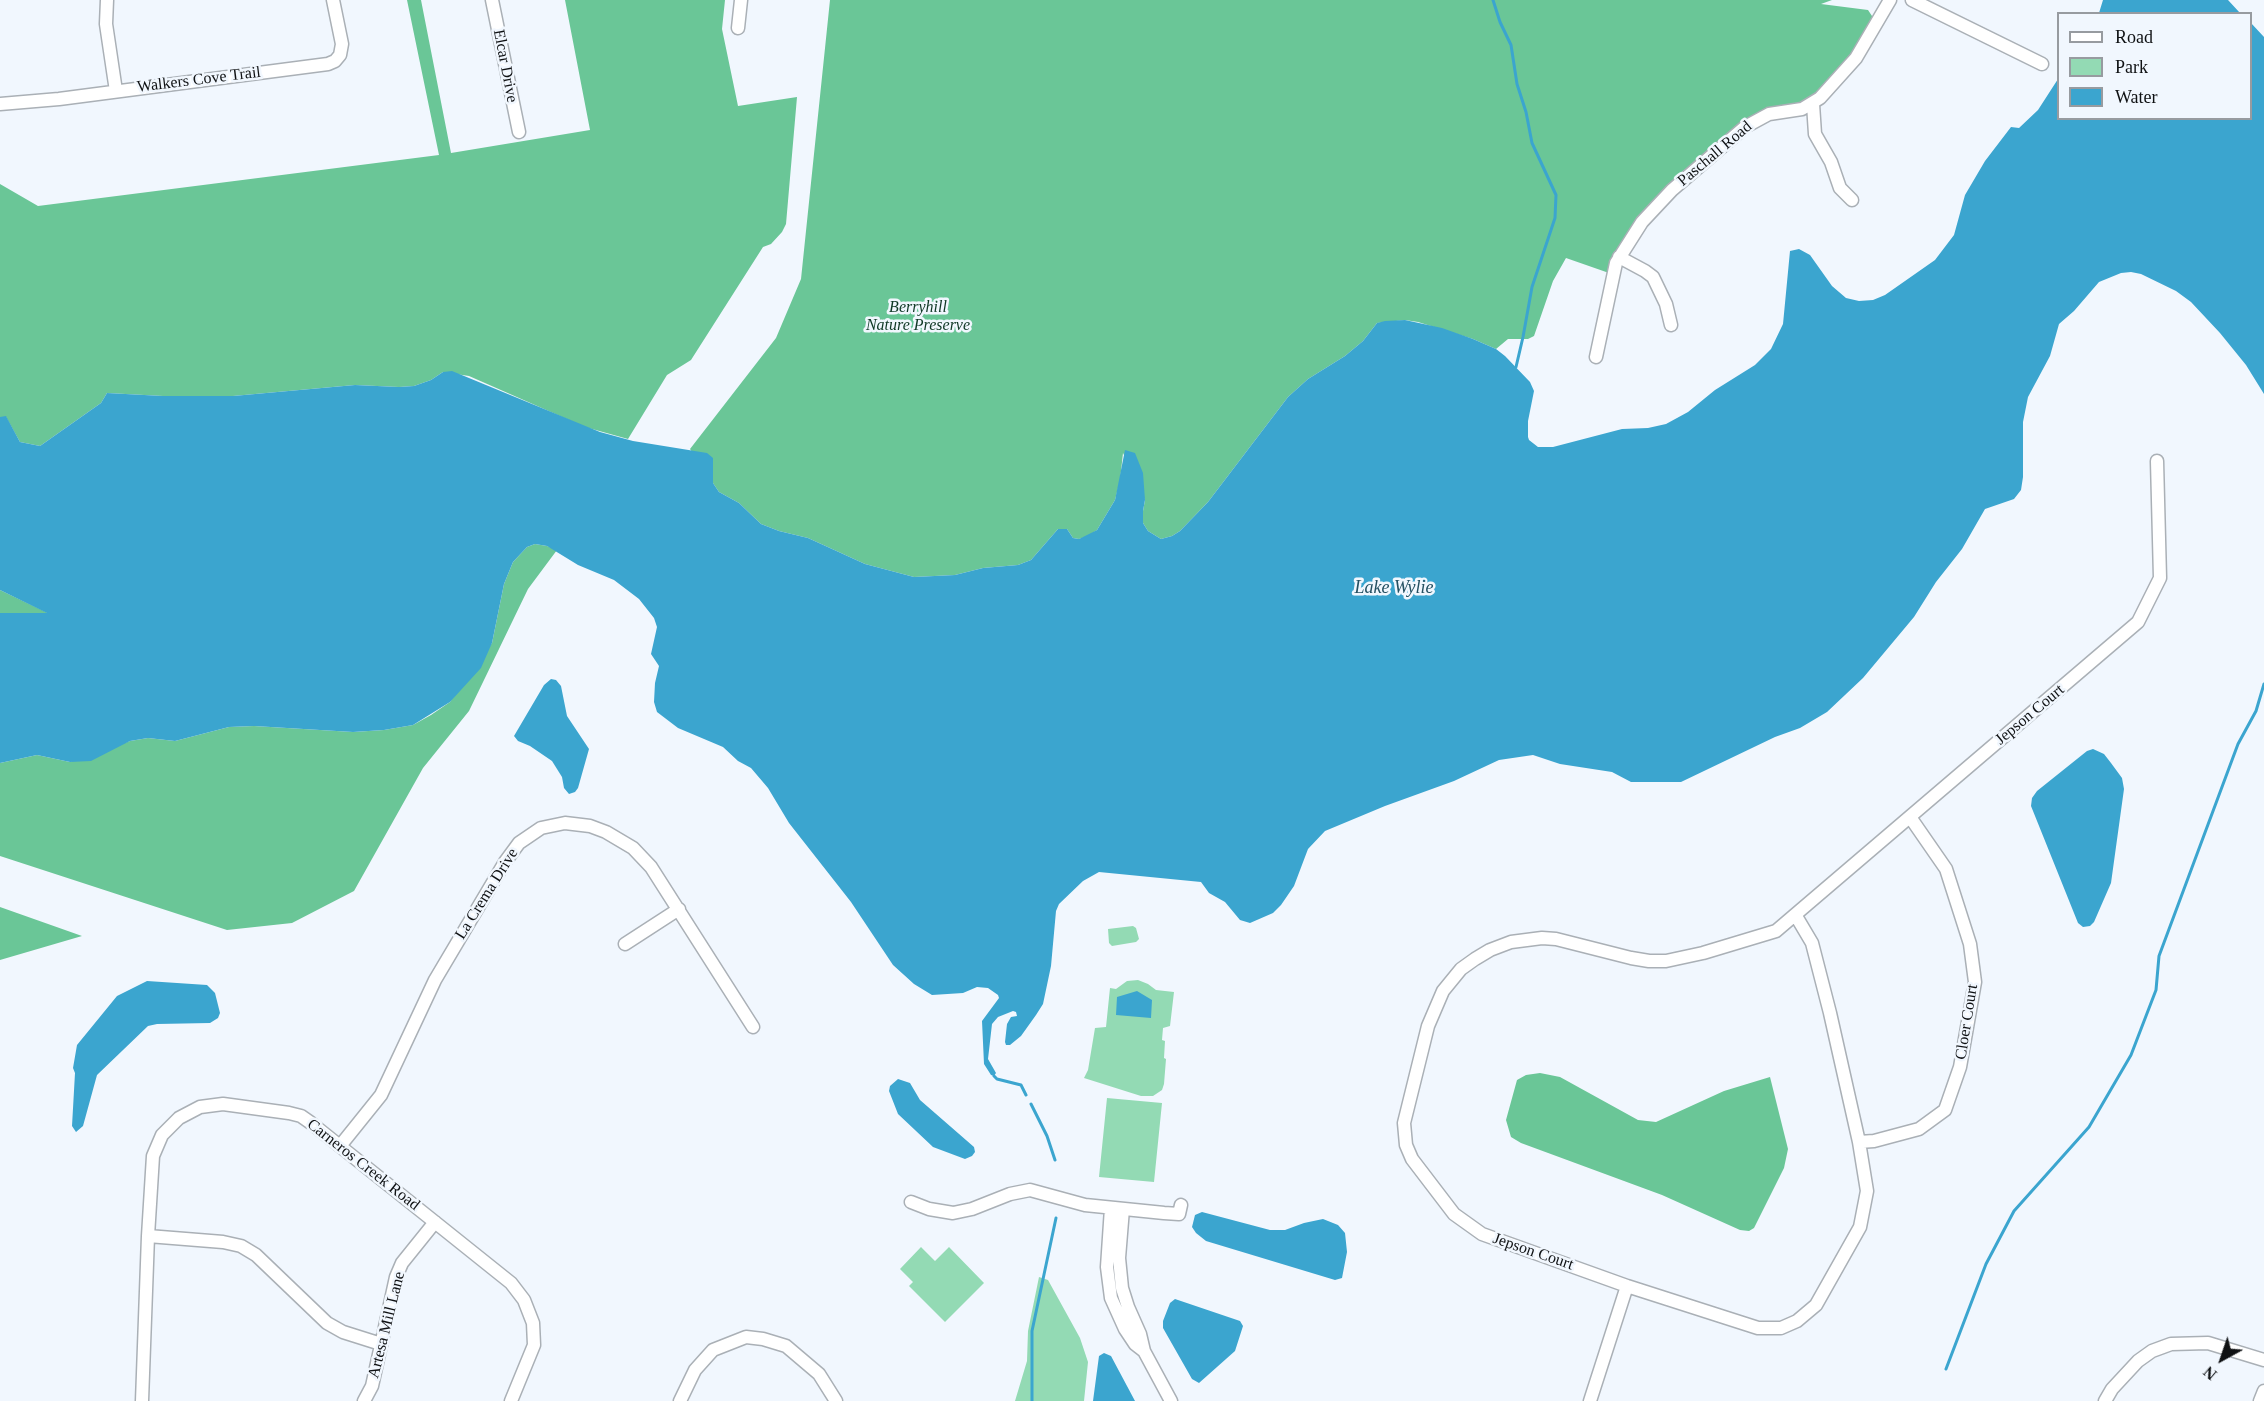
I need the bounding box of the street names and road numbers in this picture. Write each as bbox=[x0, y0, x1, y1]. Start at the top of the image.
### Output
street label: Elcar Drive bbox=[488, 28, 522, 104]
street label: Walkers Cove Trail bbox=[136, 63, 262, 97]
street label: Paschall Road bbox=[1674, 117, 1756, 191]
street label: Jepson Court bbox=[1992, 681, 2068, 749]
street label: La Crema Drive bbox=[451, 845, 523, 943]
street label: Cloer Court bbox=[1952, 983, 1982, 1061]
street label: Carneros Creek Road bbox=[303, 1115, 423, 1215]
street label: Jepson Court bbox=[1490, 1229, 1576, 1275]
street label: Artesa Mill Lane bbox=[364, 1270, 410, 1380]

